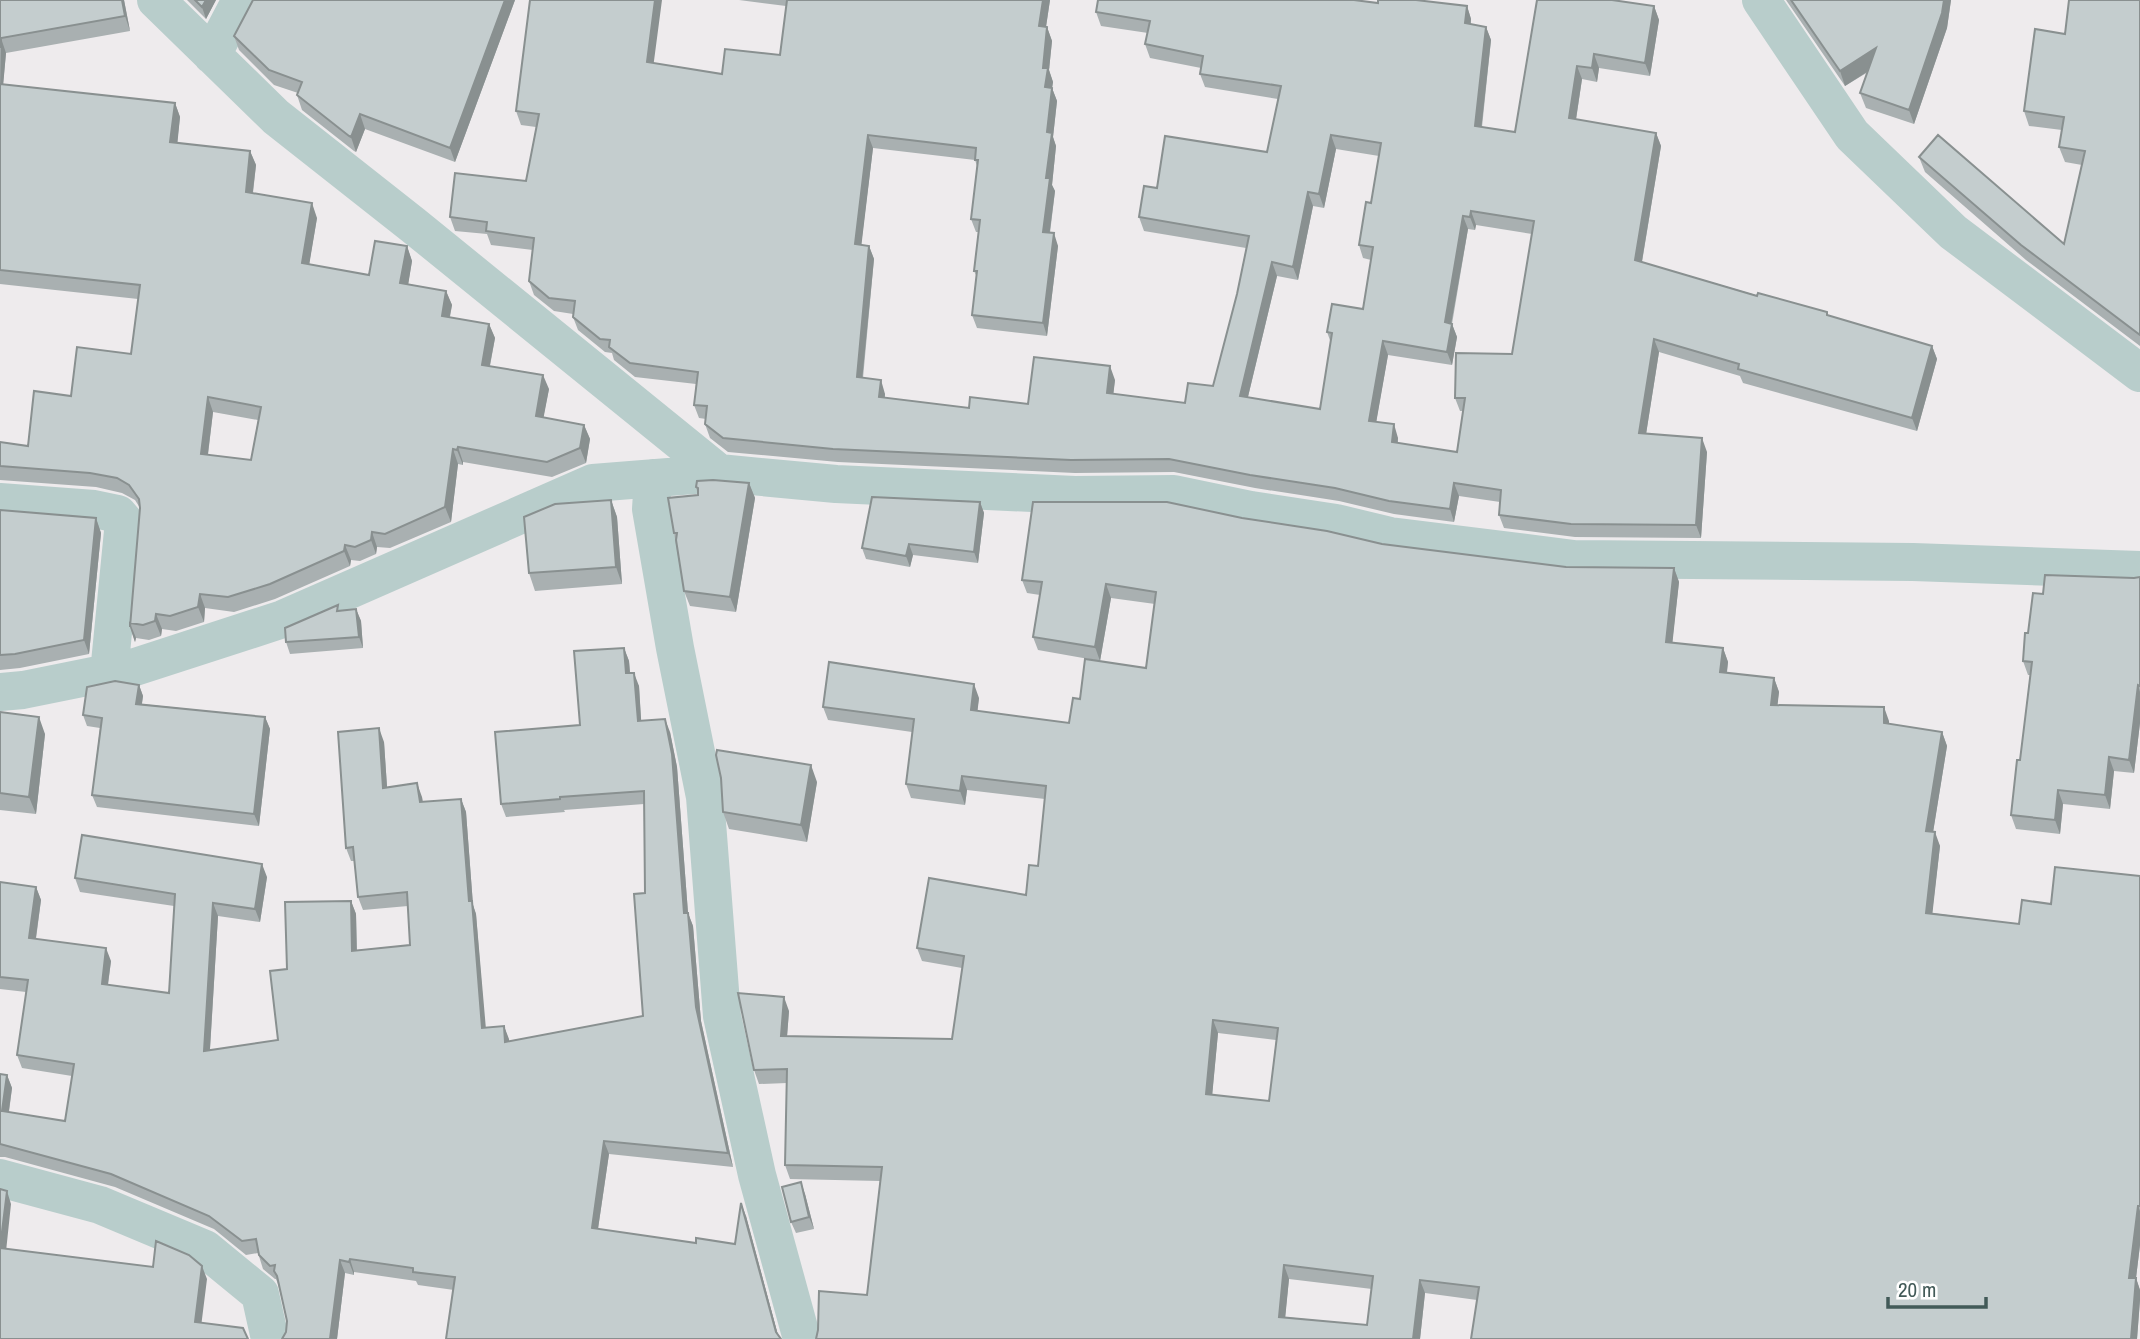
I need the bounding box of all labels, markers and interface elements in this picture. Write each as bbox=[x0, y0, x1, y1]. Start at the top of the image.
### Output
scale bar bbox=[1888, 1266, 1986, 1310]
text: 20 m bbox=[1898, 1275, 1936, 1304]

